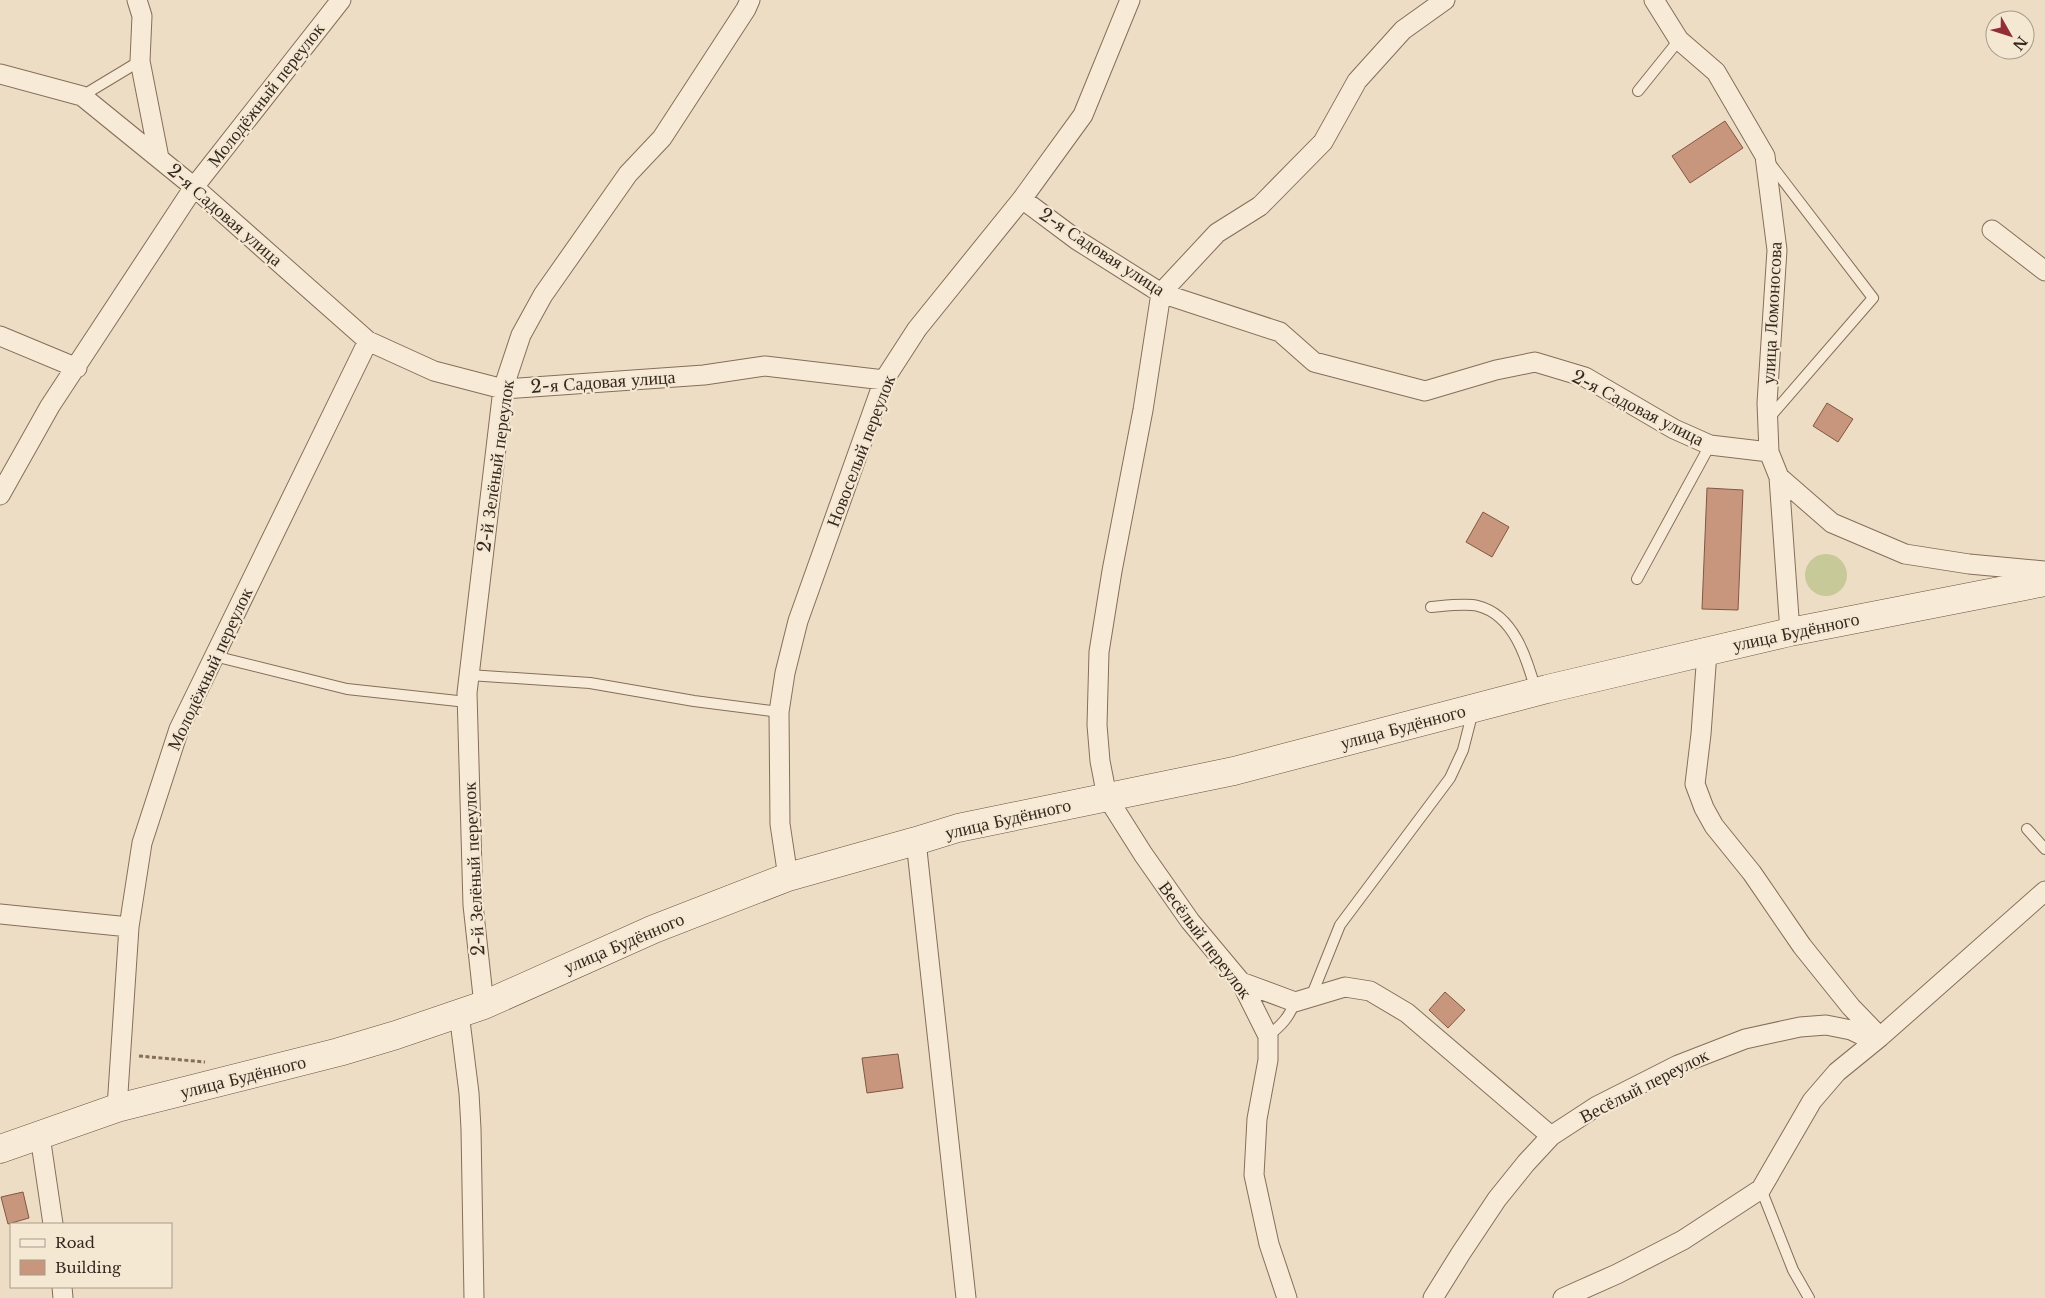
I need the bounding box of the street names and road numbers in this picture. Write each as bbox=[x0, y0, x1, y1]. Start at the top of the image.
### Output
street label: Молодёжный переулок bbox=[203, 18, 329, 172]
street label: 2-я Садовая улица bbox=[163, 159, 287, 271]
street label: 2-я Садовая улица bbox=[1035, 203, 1169, 301]
street label: улица Ломоносова bbox=[1757, 241, 1787, 385]
street label: 2-я Садовая улица bbox=[1568, 365, 1708, 451]
street label: 2-я Садовая улица bbox=[530, 366, 676, 398]
street label: Новоселый переулок bbox=[822, 372, 900, 530]
street label: 2-й Зелёный переулок bbox=[473, 378, 519, 554]
street label: Молодёжный переулок bbox=[163, 584, 257, 754]
street label: улица Будённого bbox=[1731, 608, 1861, 656]
street label: улица Будённого bbox=[1338, 700, 1468, 754]
street label: 2-й Зелёный переулок bbox=[458, 781, 490, 956]
street label: улица Будённого bbox=[943, 794, 1073, 844]
street label: Весёлый переулок bbox=[1154, 877, 1256, 1003]
street label: улица Будённого bbox=[560, 908, 688, 978]
street label: Весёлый переулок bbox=[1576, 1044, 1712, 1128]
street label: улица Будённого bbox=[178, 1051, 308, 1103]

